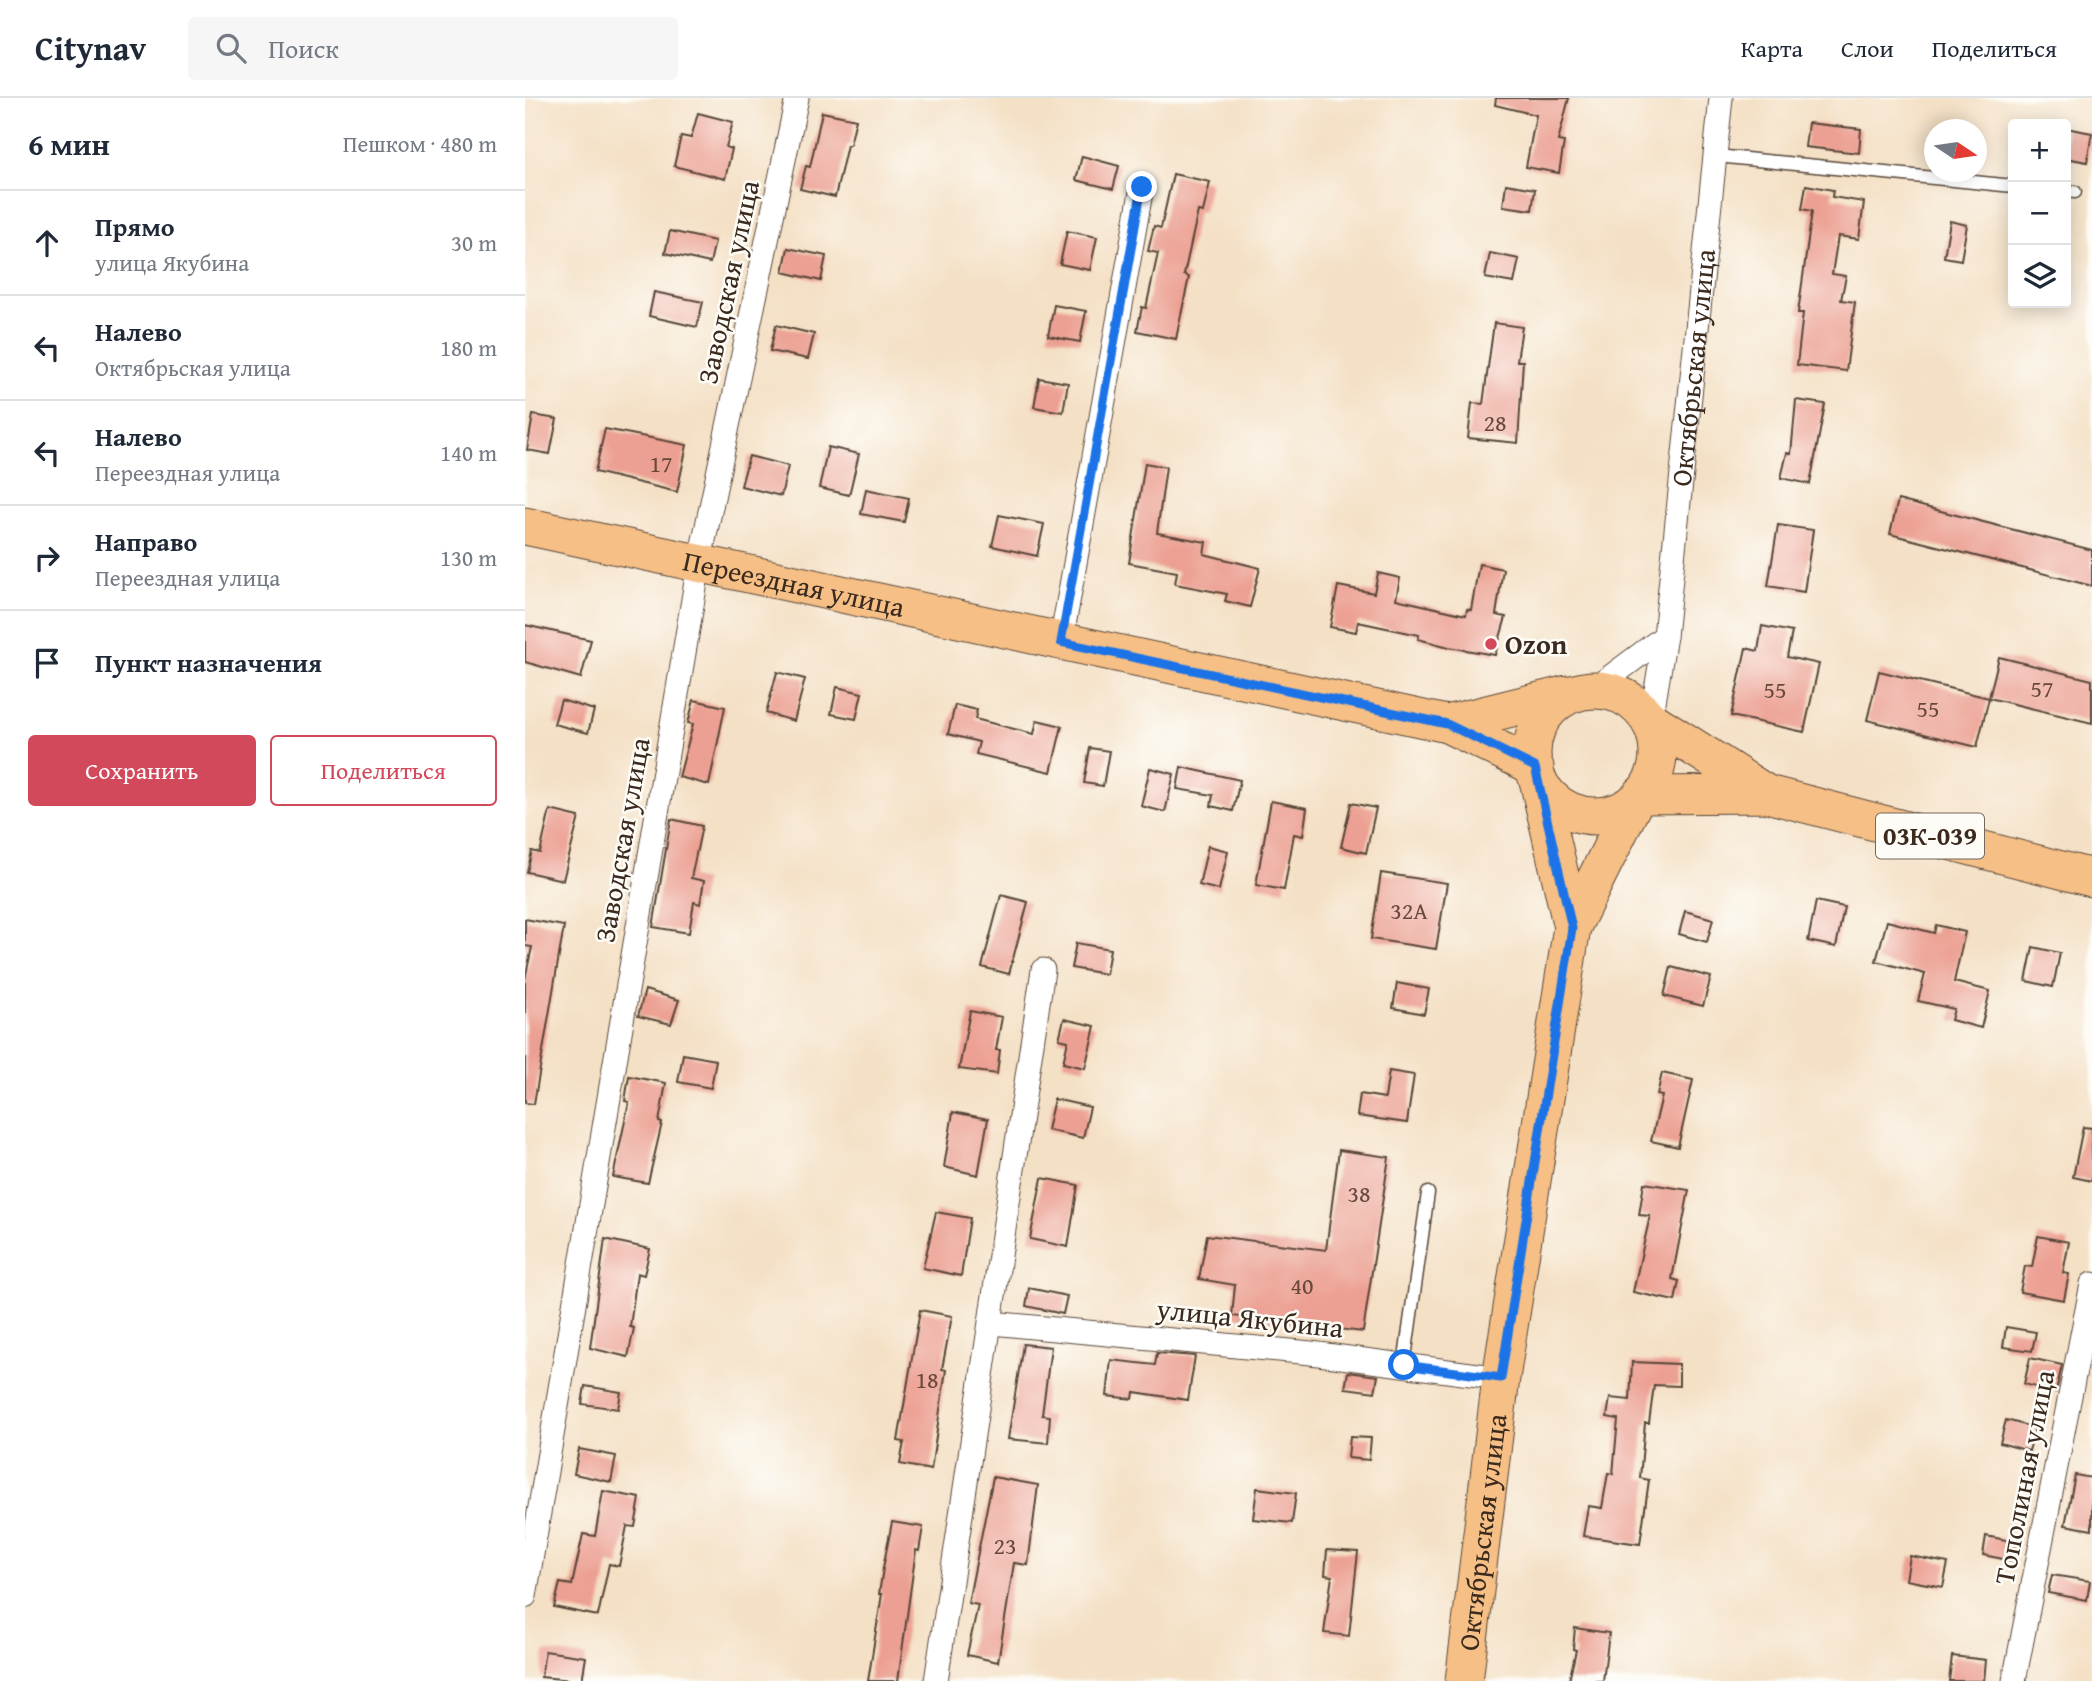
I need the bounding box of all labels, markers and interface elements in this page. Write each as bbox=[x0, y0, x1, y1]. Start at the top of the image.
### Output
search box bbox=[188, 17, 678, 80]
text: Citynav bbox=[35, 24, 146, 72]
icon: search bbox=[212, 29, 250, 67]
text: Поиск bbox=[268, 29, 339, 68]
text: Карта bbox=[1741, 31, 1803, 66]
text: Слои bbox=[1841, 31, 1894, 66]
text: Поделиться bbox=[1932, 31, 2057, 66]
north arrow bbox=[1924, 119, 1987, 182]
map controls bbox=[2008, 119, 2071, 308]
button: + bbox=[2008, 119, 2071, 182]
text: 6 мин bbox=[28, 122, 110, 166]
text: Пешком · 480 m bbox=[343, 127, 497, 160]
route end bbox=[1126, 171, 1157, 202]
street label: Заводская улица bbox=[686, 176, 769, 388]
button: − bbox=[2008, 182, 2071, 245]
text: Прямо bbox=[95, 207, 175, 246]
icon: ahead bbox=[28, 224, 66, 262]
text: 30 m bbox=[451, 226, 497, 259]
button: layers bbox=[2008, 245, 2071, 308]
text: улица Якубина bbox=[95, 246, 249, 279]
street label: Октябрьская улица bbox=[1660, 246, 1725, 488]
text: Налево bbox=[95, 312, 182, 351]
icon: left bbox=[28, 329, 66, 367]
text: 180 m bbox=[440, 331, 497, 364]
text: Октябрьская улица bbox=[95, 351, 291, 384]
house number: 28 bbox=[1483, 405, 1507, 440]
text: Налево bbox=[95, 417, 182, 456]
icon: left bbox=[28, 434, 66, 472]
text: 140 m bbox=[440, 436, 497, 469]
house number: 17 bbox=[649, 446, 673, 481]
text: Переездная улица bbox=[95, 456, 280, 489]
text: Направо bbox=[95, 522, 197, 561]
icon: right bbox=[28, 539, 66, 577]
street label: Переездная улица bbox=[679, 540, 909, 627]
text: 130 m bbox=[440, 541, 497, 574]
text: Переездная улица bbox=[95, 561, 280, 594]
place label: Ozon bbox=[1505, 623, 1568, 664]
marker: Ozon bbox=[1483, 636, 1499, 652]
text: Пункт назначения bbox=[95, 643, 322, 682]
icon: arrive bbox=[28, 644, 66, 682]
house number: 57 bbox=[2030, 671, 2054, 706]
house number: 55 bbox=[1763, 672, 1787, 707]
house number: 55 bbox=[1916, 691, 1940, 726]
street label: Заводская улица bbox=[583, 734, 660, 946]
button: Сохранить bbox=[28, 735, 256, 806]
button: Поделиться bbox=[270, 735, 497, 806]
road number: 03К-039 bbox=[1876, 814, 1984, 858]
house number: 32А bbox=[1390, 893, 1428, 928]
house number: 38 bbox=[1347, 1176, 1371, 1211]
house number: 40 bbox=[1290, 1268, 1314, 1303]
street label: улица Якубина bbox=[1154, 1287, 1346, 1348]
route start bbox=[1388, 1349, 1419, 1380]
house number: 18 bbox=[915, 1362, 939, 1397]
street label: Тополиная улица bbox=[1983, 1366, 2065, 1588]
street label: Октябрьская улица bbox=[1447, 1411, 1517, 1653]
house number: 23 bbox=[993, 1528, 1017, 1563]

